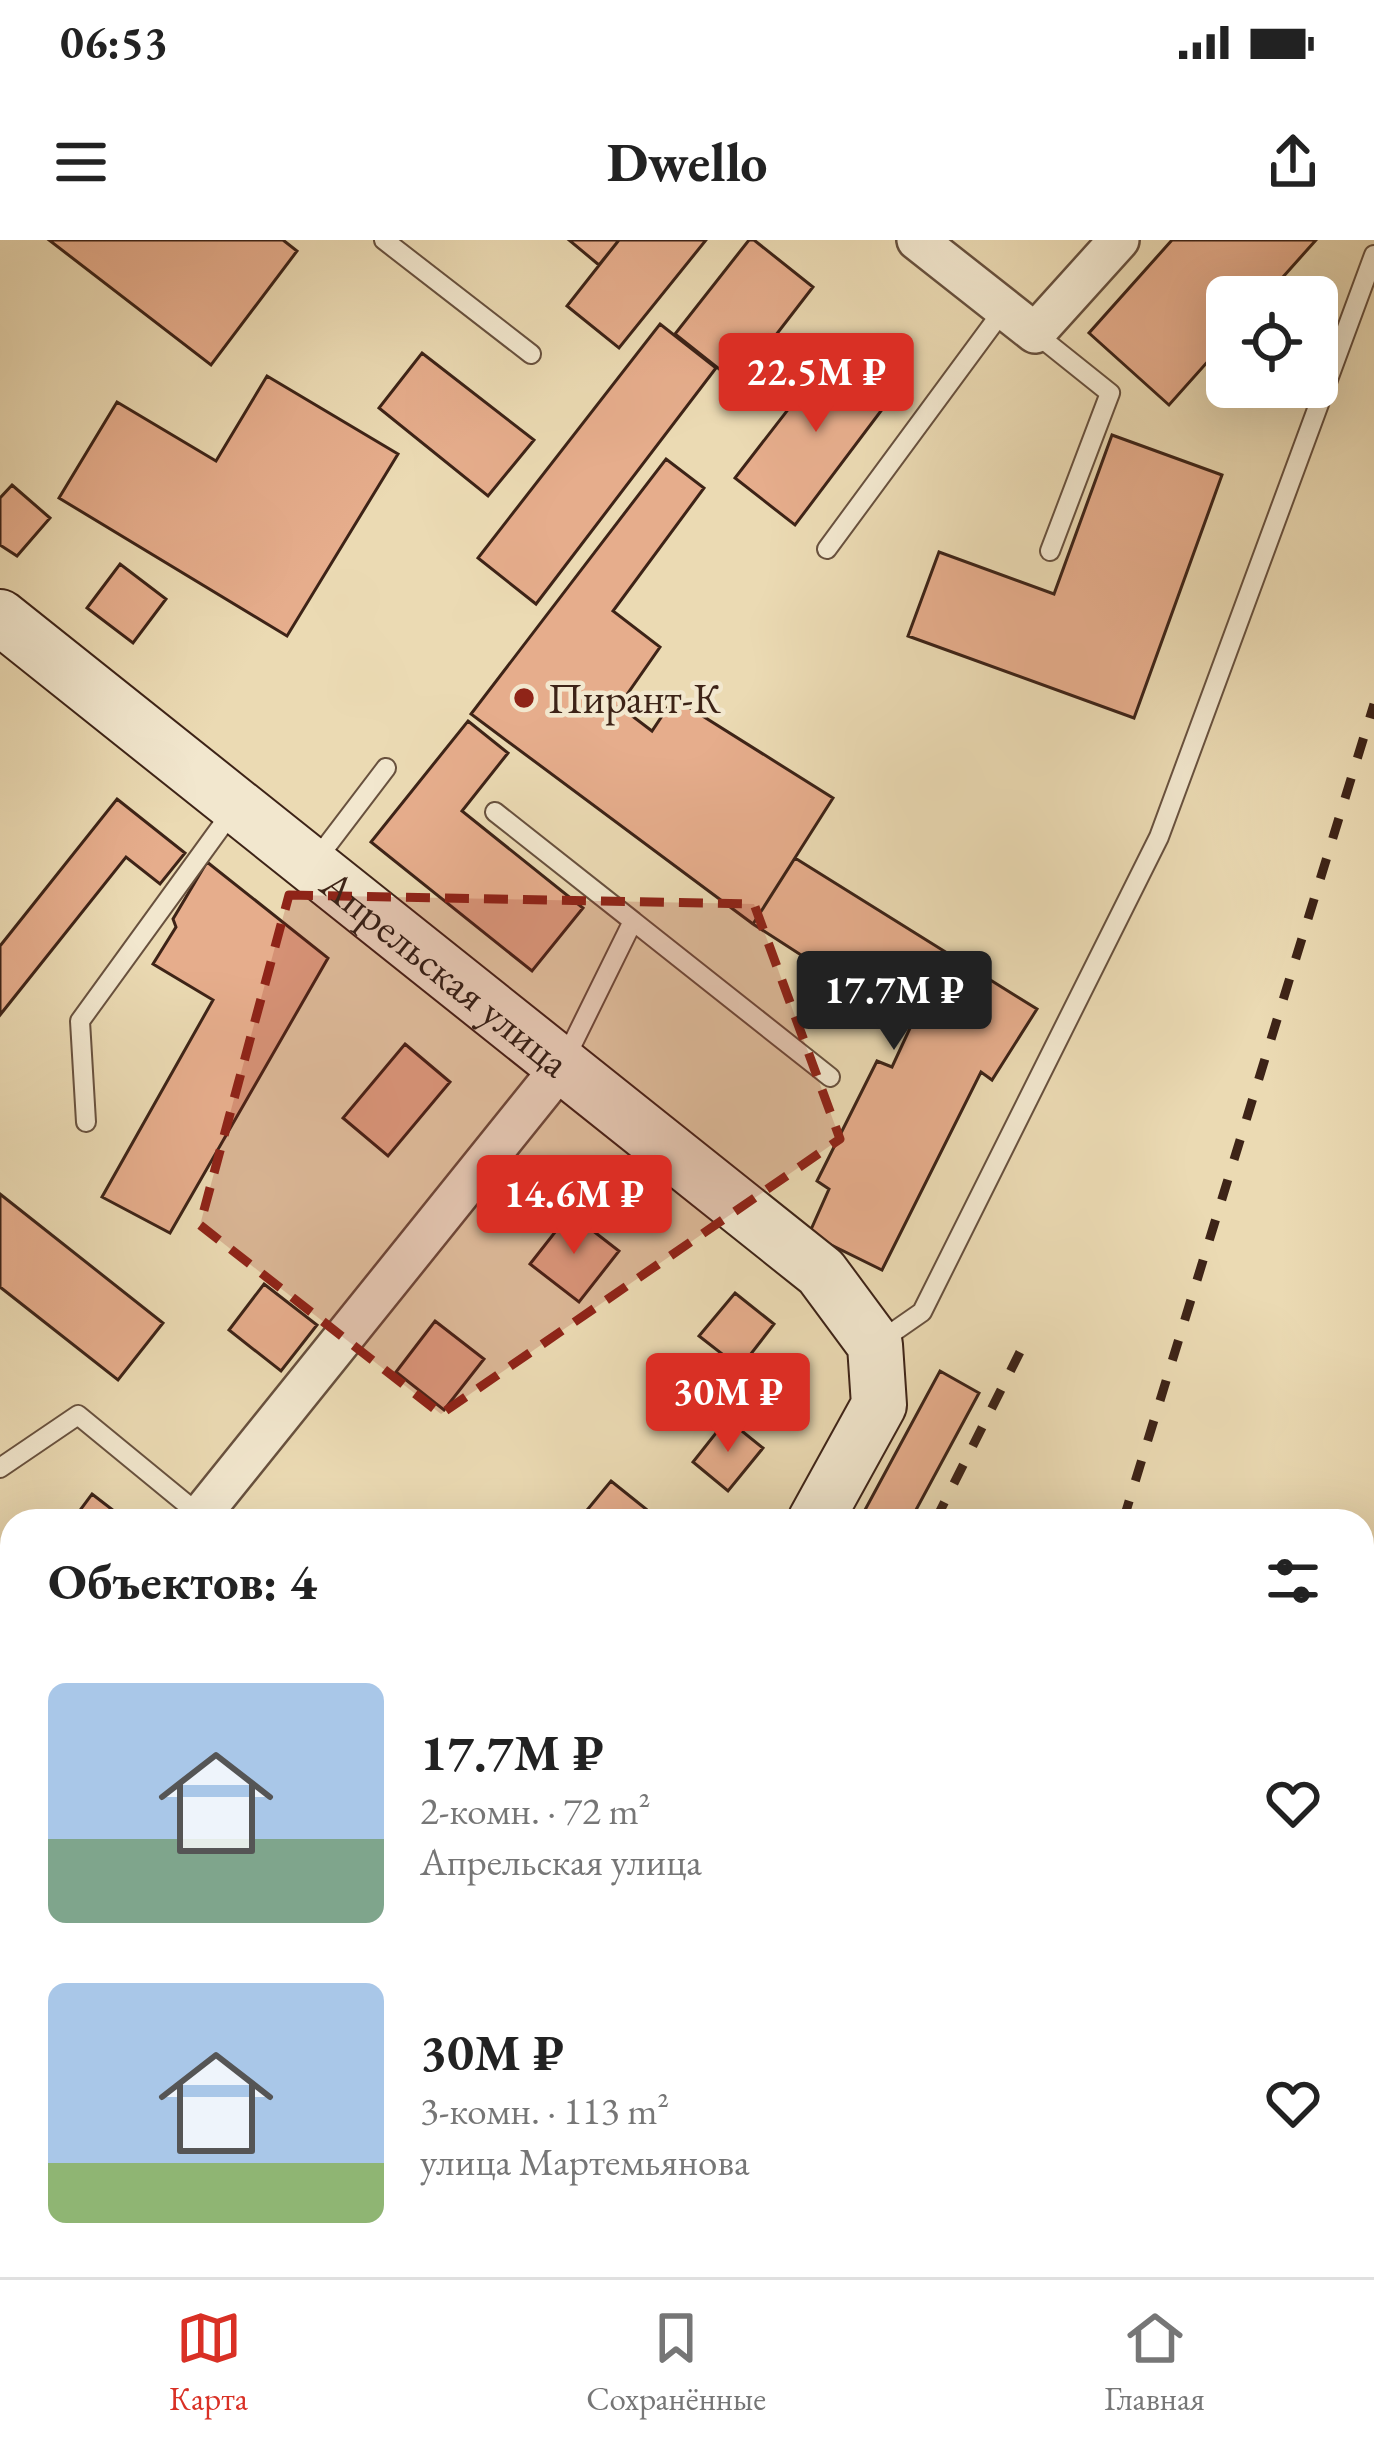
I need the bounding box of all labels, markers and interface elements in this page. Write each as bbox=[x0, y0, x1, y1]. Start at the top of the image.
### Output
text: 06:53 bbox=[60, 13, 168, 71]
text: Dwello bbox=[607, 127, 767, 197]
icon: menu bbox=[48, 129, 114, 195]
icon: share bbox=[1260, 129, 1326, 195]
map controls bbox=[1206, 276, 1338, 408]
button: locate bbox=[1206, 276, 1338, 408]
pin: 22.5M ₽ bbox=[705, 333, 927, 435]
text: 22.5M ₽ bbox=[746, 346, 886, 397]
place label: Пирант-К bbox=[548, 671, 721, 726]
marker: Пирант-К bbox=[511, 685, 537, 711]
street label: Апрельская улица bbox=[309, 856, 582, 1089]
pin: 17.7M ₽ bbox=[783, 951, 1005, 1053]
text: 17.7M ₽ bbox=[824, 964, 964, 1015]
pin: 14.6M ₽ bbox=[463, 1155, 685, 1257]
text: 14.6M ₽ bbox=[504, 1168, 644, 1219]
pin: 30M ₽ bbox=[644, 1353, 812, 1455]
text: 30M ₽ bbox=[673, 1366, 783, 1417]
text: Объектов: 4 bbox=[48, 1548, 317, 1614]
icon: filters bbox=[1260, 1548, 1326, 1614]
text: 17.7M ₽ bbox=[420, 1719, 604, 1785]
icon: home bbox=[144, 1731, 288, 1875]
icon: heart bbox=[1260, 1770, 1326, 1836]
text: 2-комн. · 72 m² bbox=[420, 1785, 651, 1836]
text: Апрельская улица bbox=[420, 1836, 702, 1887]
text: 30M ₽ bbox=[420, 2019, 564, 2085]
icon: home bbox=[144, 2031, 288, 2175]
icon: heart bbox=[1260, 2070, 1326, 2136]
text: 3-комн. · 113 m² bbox=[420, 2085, 669, 2136]
text: улица Мартемьянова bbox=[420, 2136, 750, 2187]
tab: Карта bbox=[169, 2305, 248, 2420]
tab: Сохранённые bbox=[586, 2305, 766, 2420]
tab: Главная bbox=[1104, 2305, 1205, 2420]

